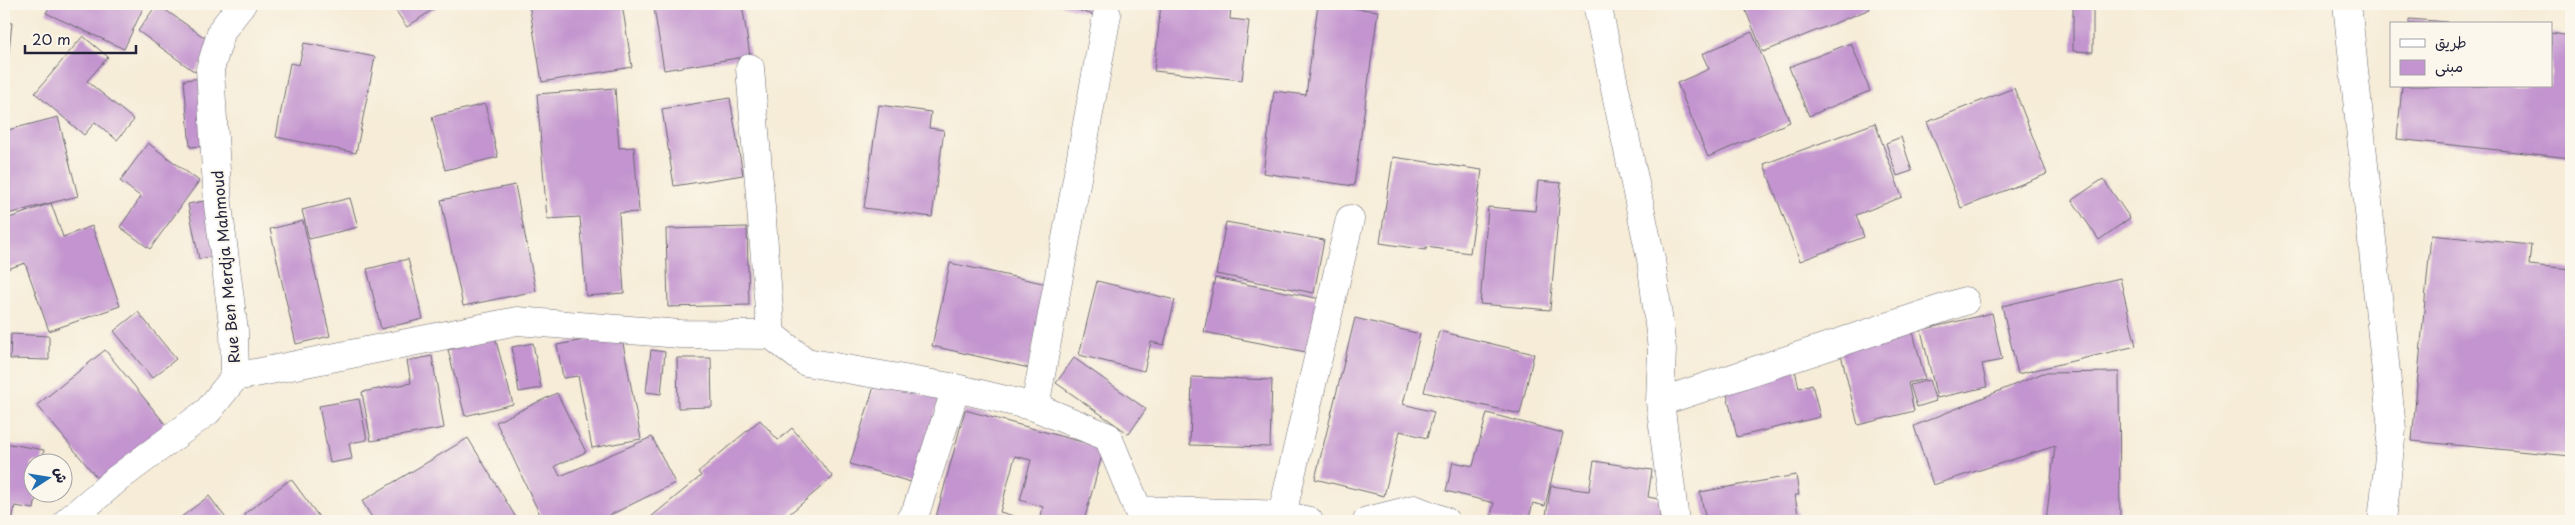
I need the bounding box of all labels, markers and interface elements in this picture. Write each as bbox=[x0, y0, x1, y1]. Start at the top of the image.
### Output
scale bar bbox=[25, 22, 136, 54]
legend bbox=[2390, 22, 2552, 88]
text: 20 m bbox=[32, 27, 71, 50]
text: طريق bbox=[2435, 30, 2467, 53]
text: مبنى bbox=[2435, 54, 2463, 77]
street label: Rue Ben Merdja Mahmoud bbox=[205, 170, 245, 364]
north arrow bbox=[22, 452, 72, 502]
text: ش bbox=[49, 465, 73, 485]

